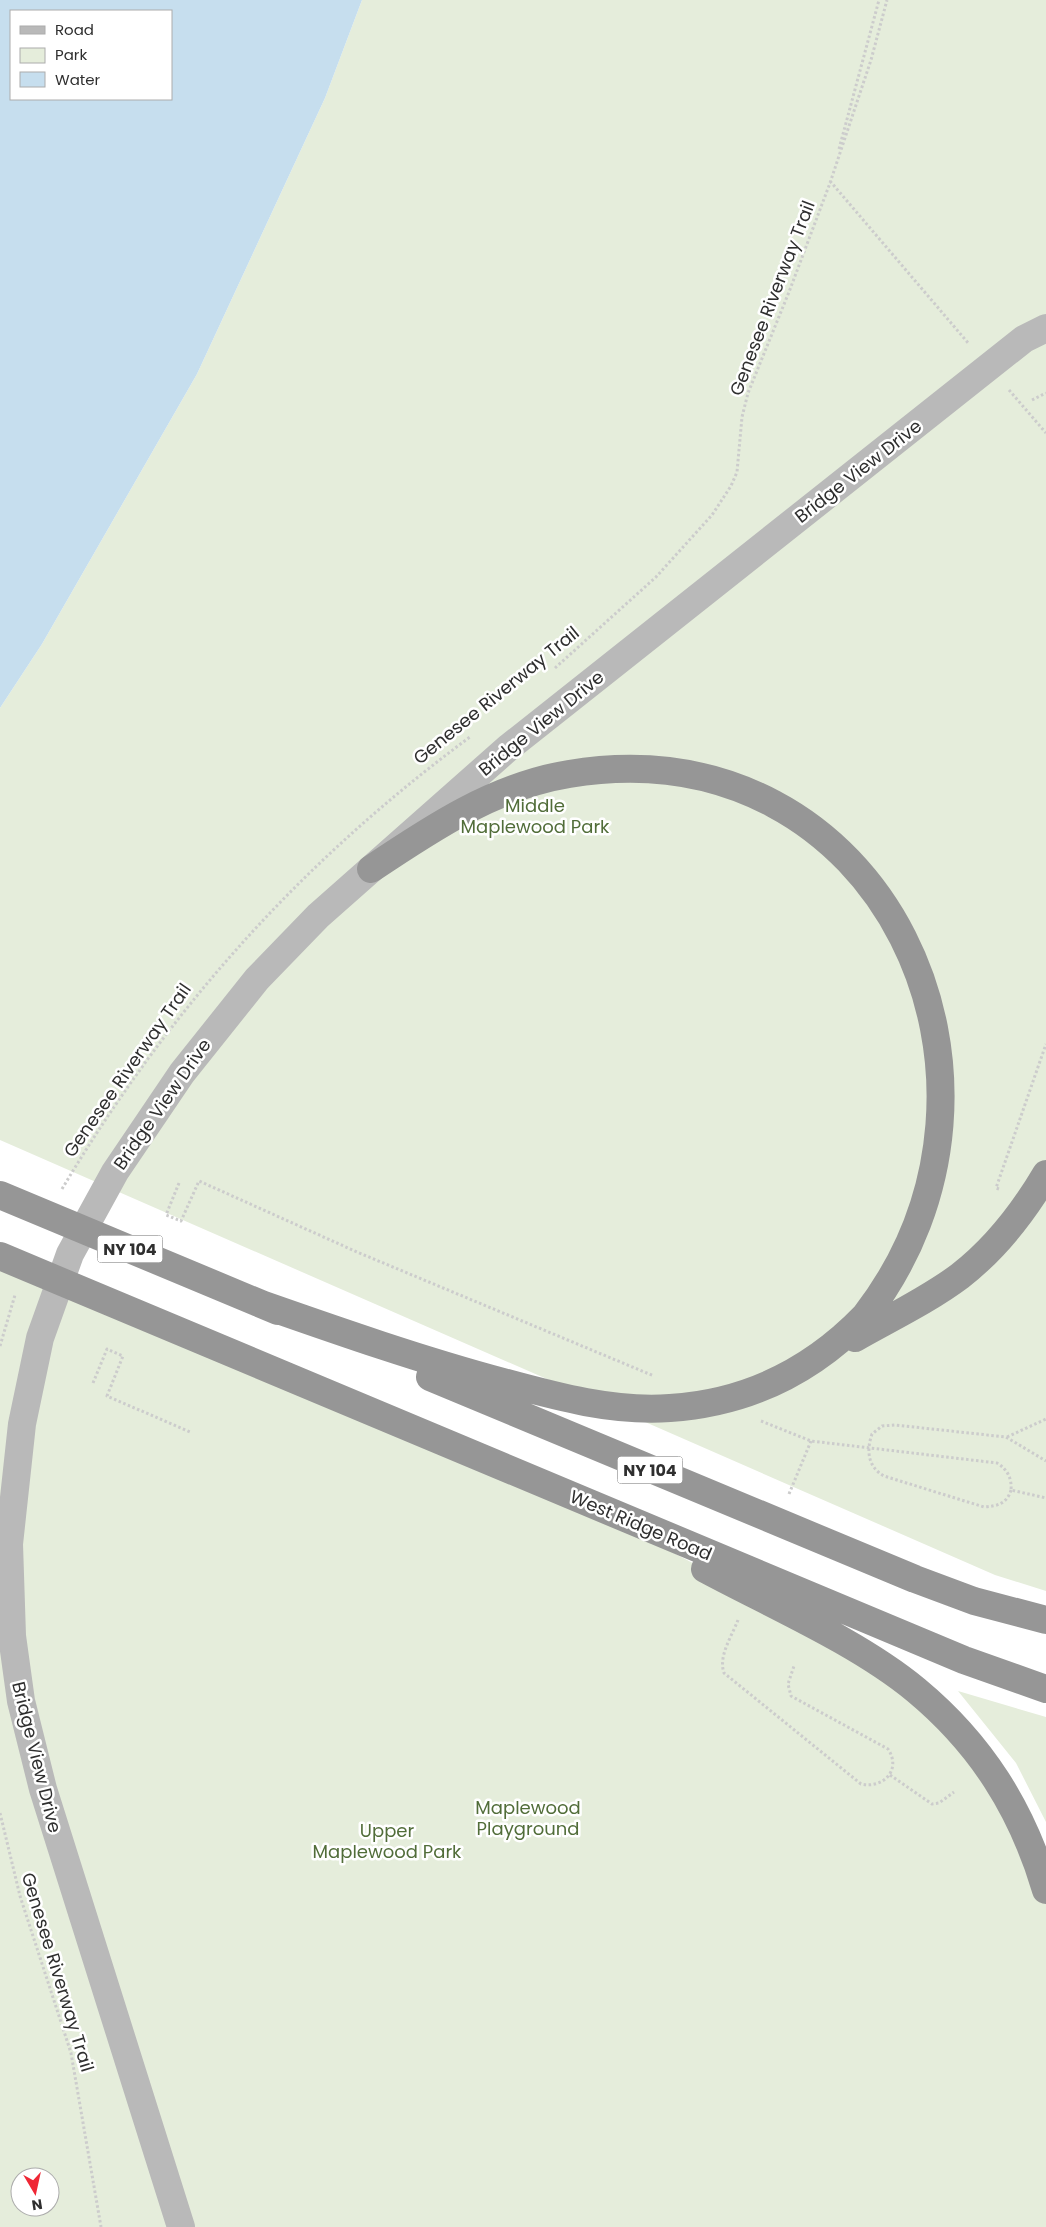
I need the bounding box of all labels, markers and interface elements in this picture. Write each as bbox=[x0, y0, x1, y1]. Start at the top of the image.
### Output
legend bbox=[10, 10, 172, 100]
text: Road bbox=[55, 19, 94, 40]
text: Park bbox=[55, 44, 87, 65]
text: Water bbox=[55, 69, 101, 90]
street label: Genesee Riverway Trail bbox=[723, 197, 821, 399]
street label: Bridge View Drive bbox=[789, 413, 927, 529]
street label: Genesee Riverway Trail bbox=[408, 620, 584, 770]
street label: Bridge View Drive bbox=[473, 665, 609, 781]
park label: Middle Maplewood Park bbox=[461, 793, 610, 839]
street label: Genesee Riverway Trail bbox=[57, 978, 197, 1162]
street label: Bridge View Drive bbox=[107, 1033, 217, 1175]
road number: NY 104 bbox=[98, 1236, 162, 1262]
road number: NY 104 bbox=[618, 1456, 682, 1484]
street label: West Ridge Road bbox=[566, 1484, 716, 1566]
street label: Bridge View Drive bbox=[6, 1679, 68, 1835]
park label: Maplewood Playground bbox=[475, 1795, 581, 1841]
park label: Upper Maplewood Park bbox=[313, 1818, 462, 1864]
street label: Genesee Riverway Trail bbox=[16, 1869, 100, 2075]
north arrow bbox=[10, 2167, 60, 2217]
text: N bbox=[30, 2194, 44, 2216]

